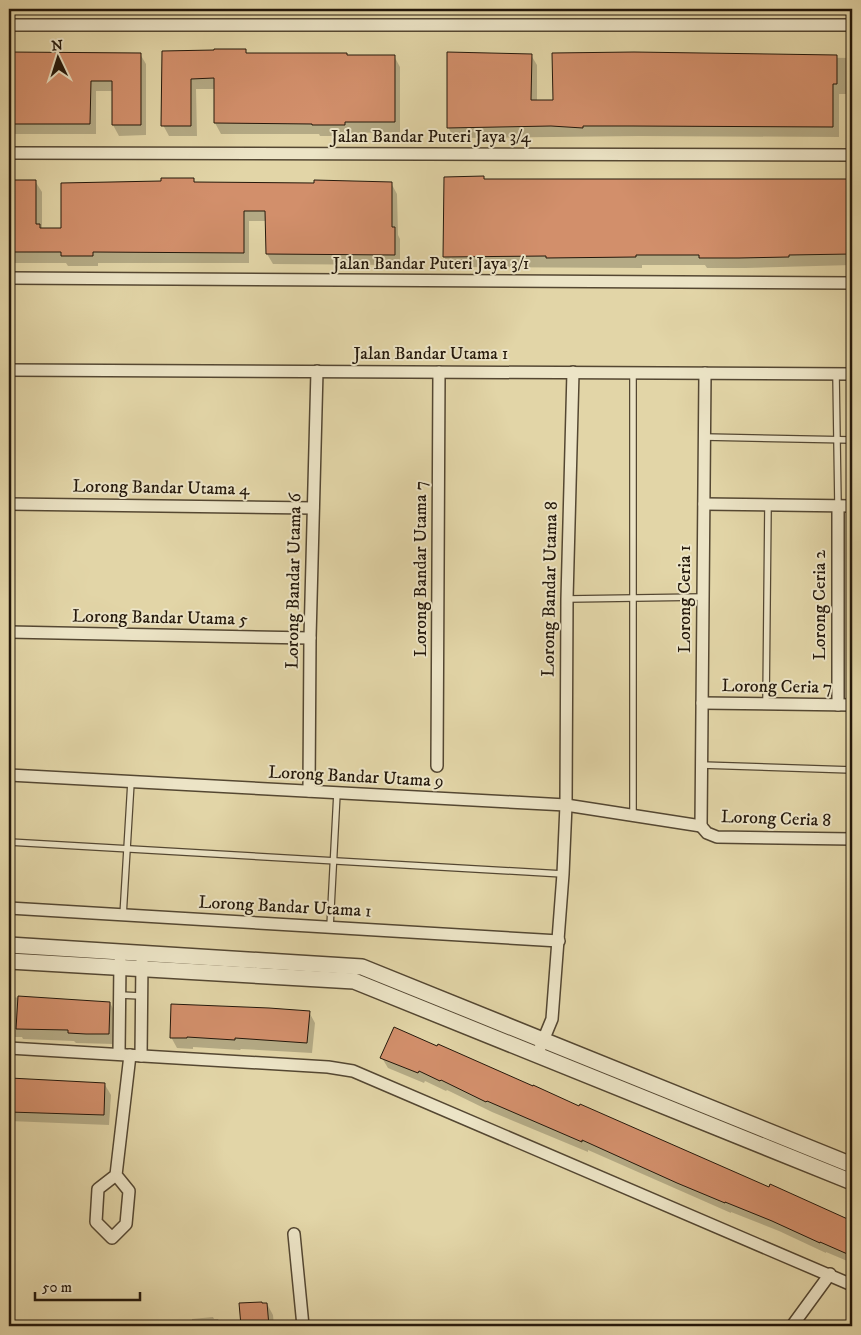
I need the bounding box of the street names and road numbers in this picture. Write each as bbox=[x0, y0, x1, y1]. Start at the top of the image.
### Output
street label: Jalan Bandar Puteri Jaya 3/4 bbox=[329, 126, 532, 148]
street label: Jalan Bandar Puteri Jaya 3/1 bbox=[331, 253, 529, 275]
street label: Jalan Bandar Utama 1 bbox=[352, 343, 508, 365]
street label: Lorong Bandar Utama 4 bbox=[72, 475, 250, 501]
street label: Lorong Bandar Utama 7 bbox=[410, 481, 432, 657]
street label: Lorong Bandar Utama 6 bbox=[281, 492, 307, 669]
street label: Lorong Bandar Utama 8 bbox=[537, 501, 563, 677]
street label: Lorong Ceria 1 bbox=[674, 545, 696, 653]
street label: Lorong Ceria 2 bbox=[809, 550, 831, 660]
street label: Lorong Bandar Utama 5 bbox=[72, 605, 248, 631]
street label: Lorong Ceria 7 bbox=[721, 675, 833, 699]
street label: Lorong Bandar Utama 9 bbox=[268, 761, 444, 793]
street label: Lorong Ceria 8 bbox=[720, 806, 832, 832]
street label: Lorong Bandar Utama 1 bbox=[198, 891, 372, 923]

